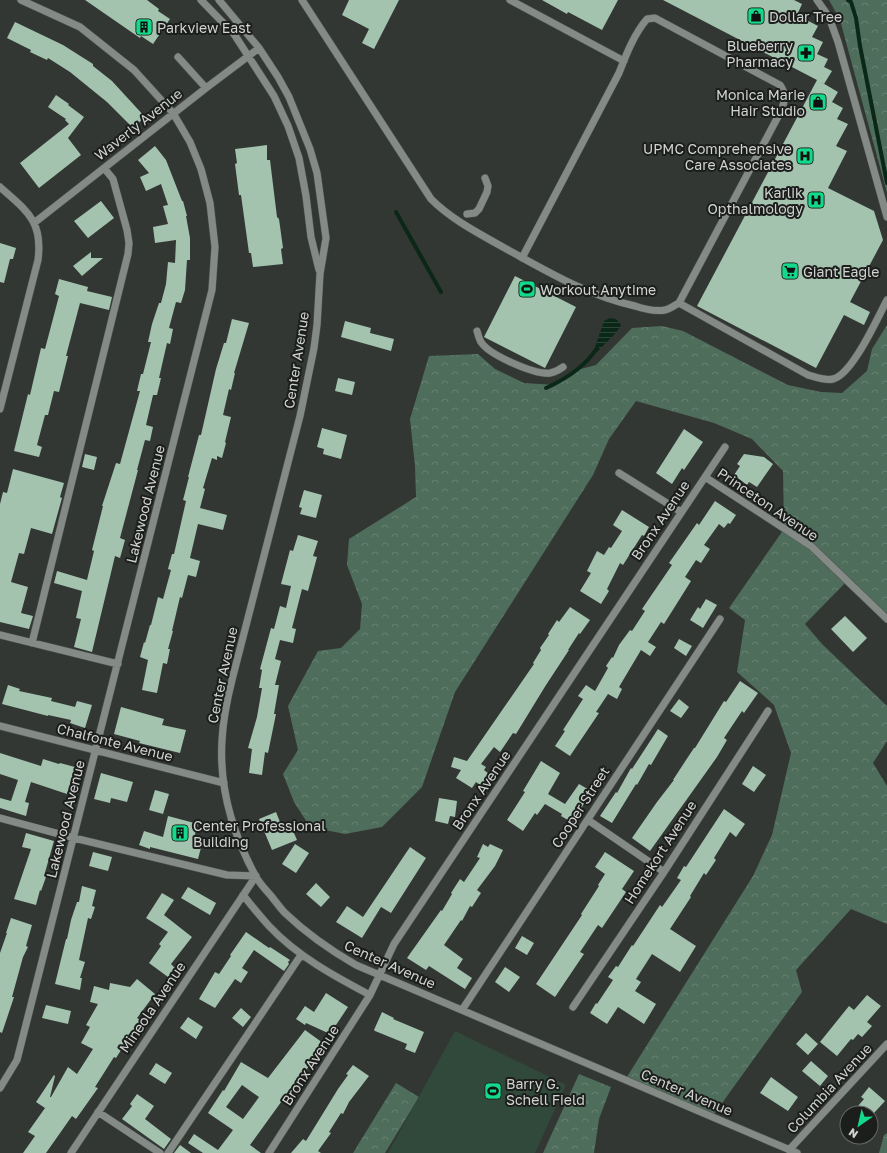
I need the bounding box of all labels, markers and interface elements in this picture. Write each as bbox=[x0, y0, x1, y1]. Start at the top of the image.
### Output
shop icon: Dollar Tree bbox=[746, 6, 766, 26]
place label: Dollar Tree bbox=[769, 8, 842, 25]
building icon: Parkview East bbox=[134, 17, 154, 37]
place label: Parkview East bbox=[157, 19, 251, 36]
place label: Blueberry Pharmacy bbox=[726, 37, 793, 70]
pharmacy icon: Blueberry Pharmacy bbox=[796, 43, 816, 63]
street label: Waverly Avenue bbox=[91, 84, 185, 164]
place label: Monica Marie Hair Studio bbox=[716, 86, 805, 119]
shop icon: Monica Marie Hair Studio bbox=[808, 92, 828, 112]
place label: UPMC Comprehensive Care Associates bbox=[643, 140, 792, 173]
hospital icon: UPMC Comprehensive Care Associates bbox=[795, 146, 815, 166]
place label: Karlik Opthalmology bbox=[707, 184, 803, 217]
hospital icon: Karlik Opthalmology bbox=[806, 190, 826, 210]
supermarket icon: Giant Eagle bbox=[780, 261, 800, 281]
place label: Giant Eagle bbox=[803, 263, 879, 280]
sports icon: Workout Anytime bbox=[517, 279, 537, 299]
place label: Workout Anytime bbox=[540, 281, 656, 298]
street label: Center Avenue bbox=[280, 310, 312, 410]
street label: Lakewood Avenue bbox=[122, 443, 168, 565]
street label: Princeton Avenue bbox=[714, 464, 822, 544]
street label: Bronx Avenue bbox=[627, 477, 693, 563]
street label: Center Avenue bbox=[203, 625, 241, 725]
street label: Chalfonte Avenue bbox=[55, 719, 175, 765]
street label: Bronx Avenue bbox=[448, 747, 514, 833]
street label: Lakewood Avenue bbox=[42, 758, 88, 880]
street label: Cooper Street bbox=[547, 763, 613, 851]
street label: Homekort Avenue bbox=[620, 797, 700, 907]
place label: Center Professional Building bbox=[193, 817, 326, 850]
building icon: Center Professional Building bbox=[170, 823, 190, 843]
street label: Center Avenue bbox=[342, 936, 438, 992]
street label: Mineola Avenue bbox=[115, 958, 189, 1056]
street label: Bronx Avenue bbox=[278, 1022, 342, 1108]
street label: Columbia Avenue bbox=[783, 1040, 875, 1136]
street label: Center Avenue bbox=[638, 1065, 736, 1119]
place label: Barry G. Schell Field bbox=[506, 1075, 585, 1108]
sports icon: Barry G. Schell Field bbox=[483, 1081, 503, 1101]
north arrow bbox=[839, 1105, 879, 1145]
text: N bbox=[846, 1126, 860, 1141]

